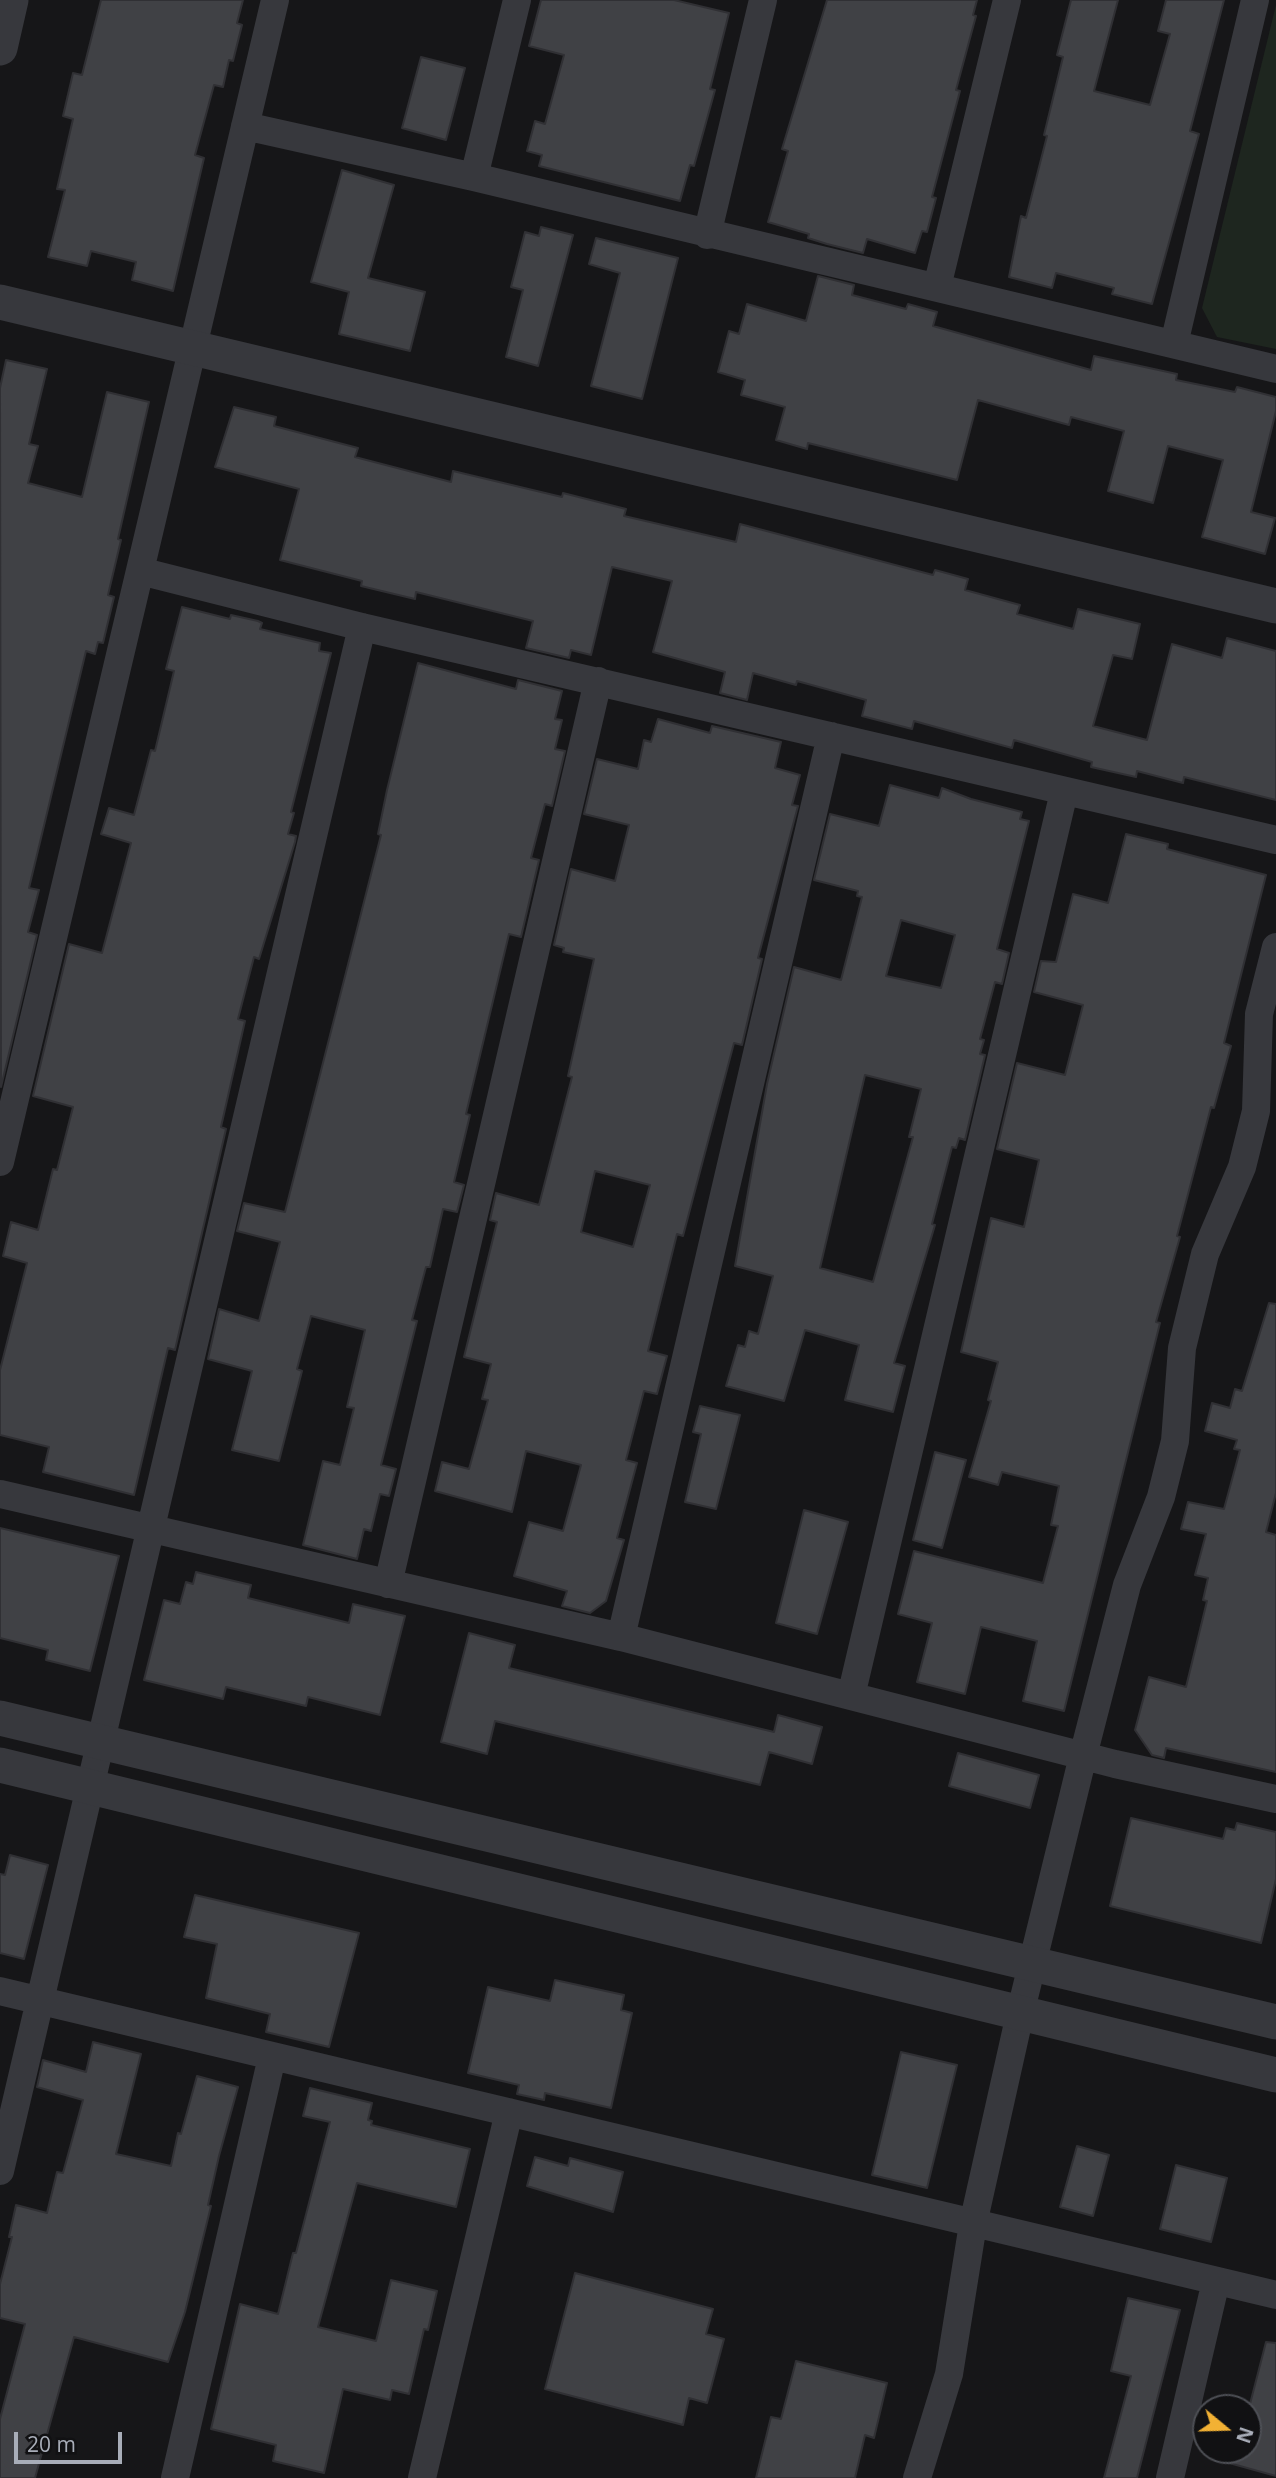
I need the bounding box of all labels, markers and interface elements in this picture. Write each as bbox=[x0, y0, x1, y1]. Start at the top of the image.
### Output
north arrow bbox=[1192, 2394, 1262, 2464]
scale bar bbox=[18, 2418, 126, 2462]
text: N bbox=[1230, 2424, 1260, 2447]
text: 20 m bbox=[27, 2430, 76, 2458]

